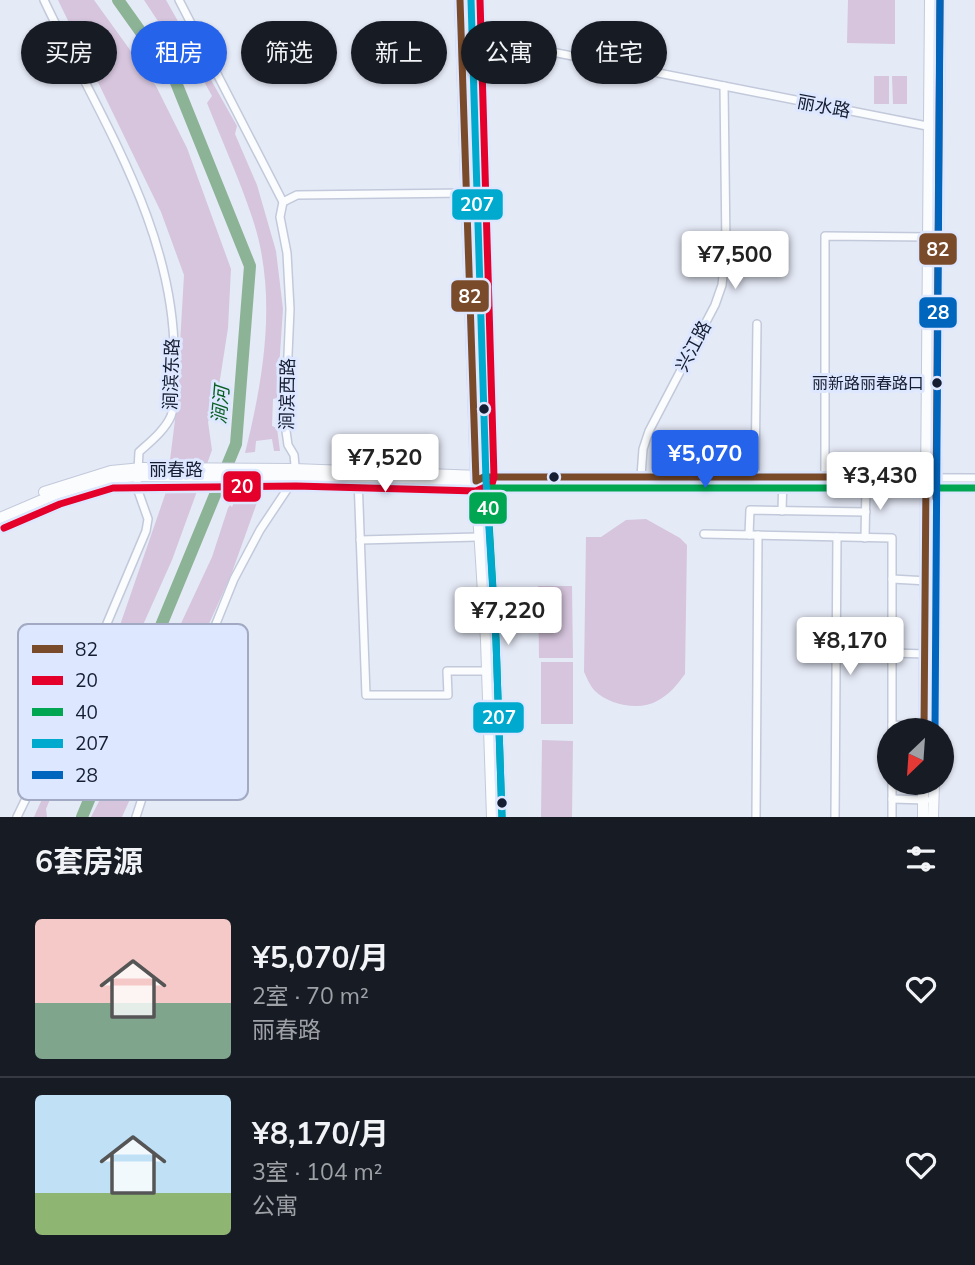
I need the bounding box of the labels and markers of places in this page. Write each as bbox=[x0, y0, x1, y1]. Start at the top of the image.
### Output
pin: ¥7,500 bbox=[678, 232, 792, 291]
place label: 丽新路丽春路口 bbox=[812, 373, 924, 393]
marker: 丽新路丽春路口 bbox=[930, 376, 944, 390]
unlabelled marker bbox=[477, 402, 491, 416]
pin: ¥5,070 bbox=[648, 430, 762, 490]
pin: ¥7,520 bbox=[328, 434, 442, 494]
pin: ¥3,430 bbox=[823, 452, 937, 512]
unlabelled marker bbox=[547, 470, 561, 484]
pin: ¥7,220 bbox=[451, 588, 565, 647]
pin: ¥8,170 bbox=[793, 618, 907, 677]
unlabelled marker bbox=[495, 796, 509, 810]

